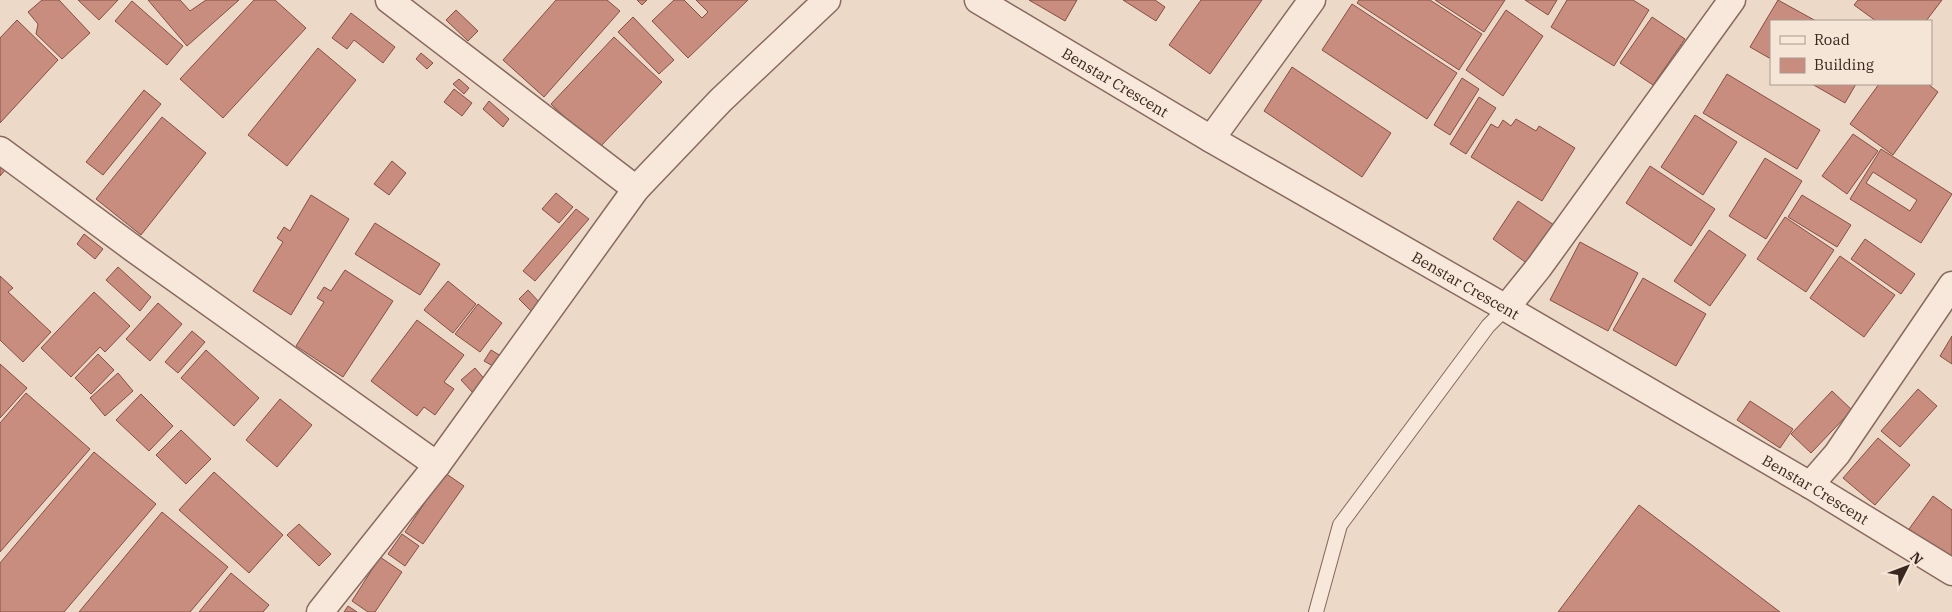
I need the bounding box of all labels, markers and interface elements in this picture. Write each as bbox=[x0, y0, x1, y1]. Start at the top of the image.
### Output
legend bbox=[1770, 20, 1932, 85]
text: Road bbox=[1814, 30, 1850, 49]
street label: Benstar Crescent bbox=[1059, 43, 1172, 121]
text: Building bbox=[1814, 55, 1874, 74]
street label: Benstar Crescent bbox=[1409, 247, 1523, 323]
street label: Benstar Crescent bbox=[1759, 450, 1872, 528]
north arrow bbox=[1882, 542, 1932, 592]
text: N bbox=[1906, 548, 1927, 568]

